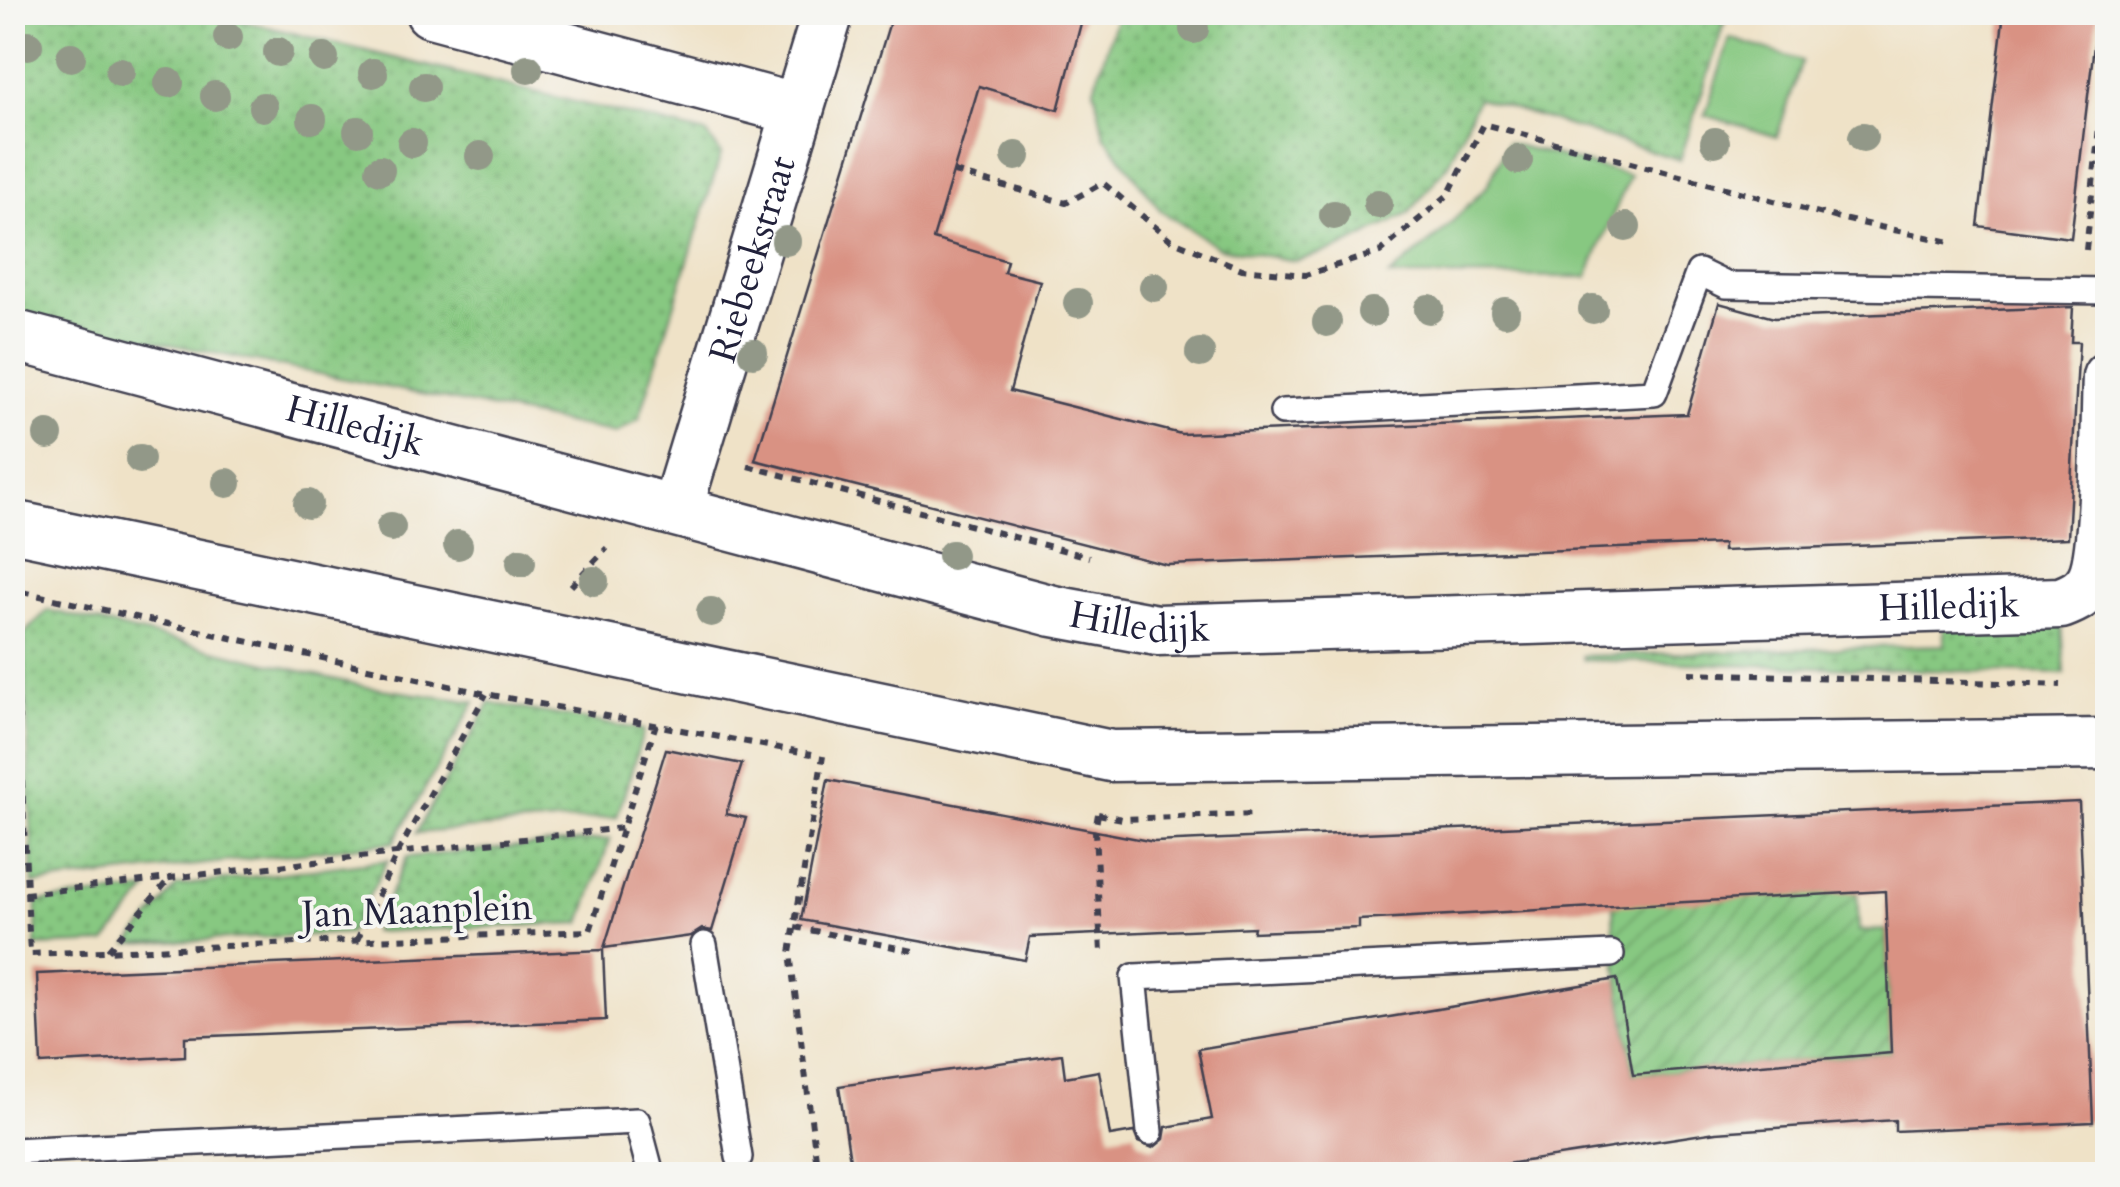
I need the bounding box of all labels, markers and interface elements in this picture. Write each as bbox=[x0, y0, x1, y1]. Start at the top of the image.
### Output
street label: Riebeekstraat bbox=[697, 150, 809, 369]
street label: Hilledijk bbox=[280, 383, 431, 469]
street label: Hilledijk bbox=[1878, 578, 2021, 634]
street label: Hilledijk bbox=[1066, 589, 1211, 656]
street label: Jan Maanplein bbox=[296, 881, 534, 941]

